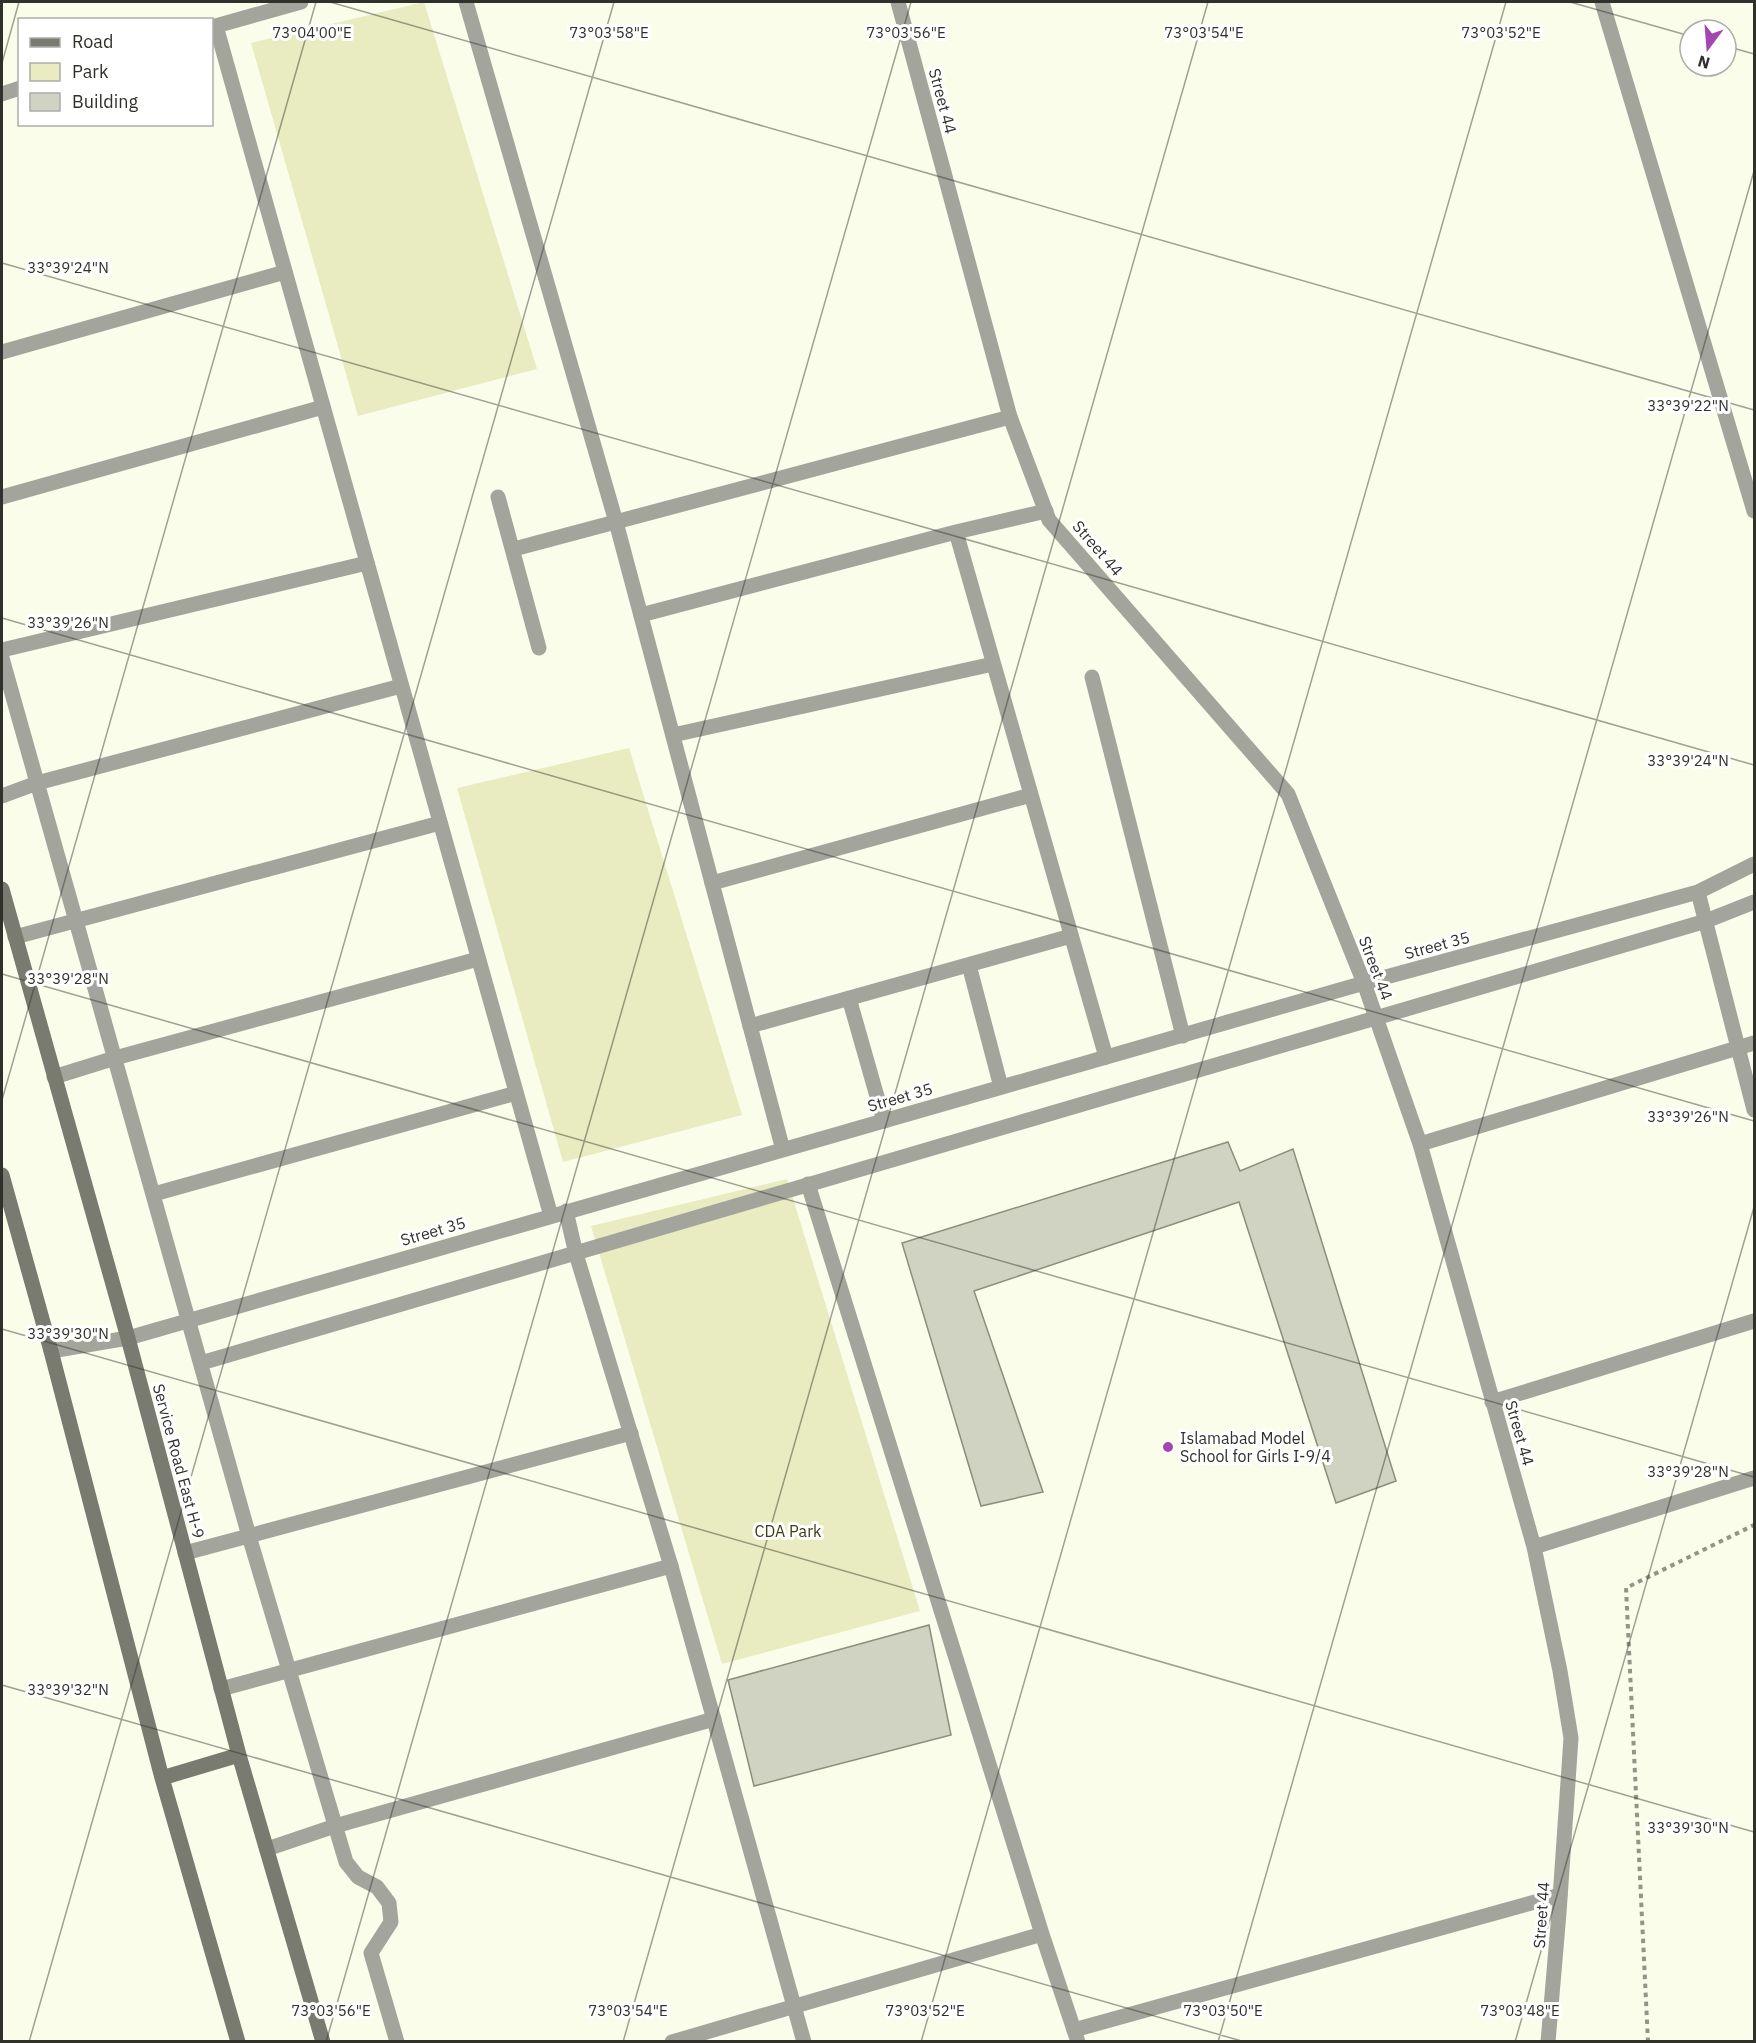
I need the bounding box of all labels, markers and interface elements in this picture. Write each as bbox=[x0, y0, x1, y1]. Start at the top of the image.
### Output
legend bbox=[18, 18, 213, 126]
north arrow bbox=[1678, 18, 1738, 78]
text: 73°04'00"E bbox=[272, 23, 352, 42]
text: 73°03'58"E bbox=[569, 23, 649, 42]
text: 73°03'56"E bbox=[866, 23, 946, 42]
text: 73°03'54"E bbox=[1164, 23, 1244, 42]
text: 73°03'52"E bbox=[1461, 23, 1541, 42]
text: Road bbox=[72, 30, 113, 53]
text: N bbox=[1696, 51, 1712, 74]
text: Park bbox=[72, 60, 109, 83]
street label: Street 44 bbox=[925, 66, 961, 136]
text: Building bbox=[72, 90, 139, 113]
text: 33°39'24"N bbox=[27, 258, 109, 277]
text: 33°39'22"N bbox=[1647, 396, 1729, 415]
street label: Street 44 bbox=[1069, 516, 1127, 580]
text: 33°39'26"N bbox=[27, 613, 109, 632]
text: 33°39'24"N bbox=[1647, 751, 1729, 770]
street label: Street 35 bbox=[1402, 927, 1472, 963]
street label: Street 44 bbox=[1355, 933, 1397, 1003]
text: 33°39'28"N bbox=[27, 969, 109, 988]
street label: Street 35 bbox=[865, 1078, 935, 1116]
text: 33°39'26"N bbox=[1647, 1107, 1729, 1126]
street label: Street 35 bbox=[398, 1212, 468, 1250]
text: 33°39'30"N bbox=[27, 1324, 109, 1343]
street label: Service Road East H-9 bbox=[149, 1381, 209, 1541]
street label: Street 44 bbox=[1501, 1398, 1539, 1468]
place label: Islamabad Model School for Girls I-9/4 bbox=[1180, 1428, 1331, 1466]
marker: Islamabad Model School for Girls I-9/4 bbox=[1161, 1440, 1175, 1454]
text: 33°39'28"N bbox=[1647, 1462, 1729, 1481]
park label: CDA Park bbox=[755, 1521, 822, 1541]
text: 33°39'32"N bbox=[27, 1680, 109, 1699]
text: 33°39'30"N bbox=[1647, 1818, 1729, 1837]
street label: Street 44 bbox=[1529, 1881, 1553, 1949]
text: 73°03'56"E bbox=[291, 2001, 371, 2020]
text: 73°03'54"E bbox=[588, 2001, 668, 2020]
text: 73°03'52"E bbox=[885, 2001, 965, 2020]
text: 73°03'50"E bbox=[1183, 2001, 1263, 2020]
text: 73°03'48"E bbox=[1480, 2001, 1560, 2020]

